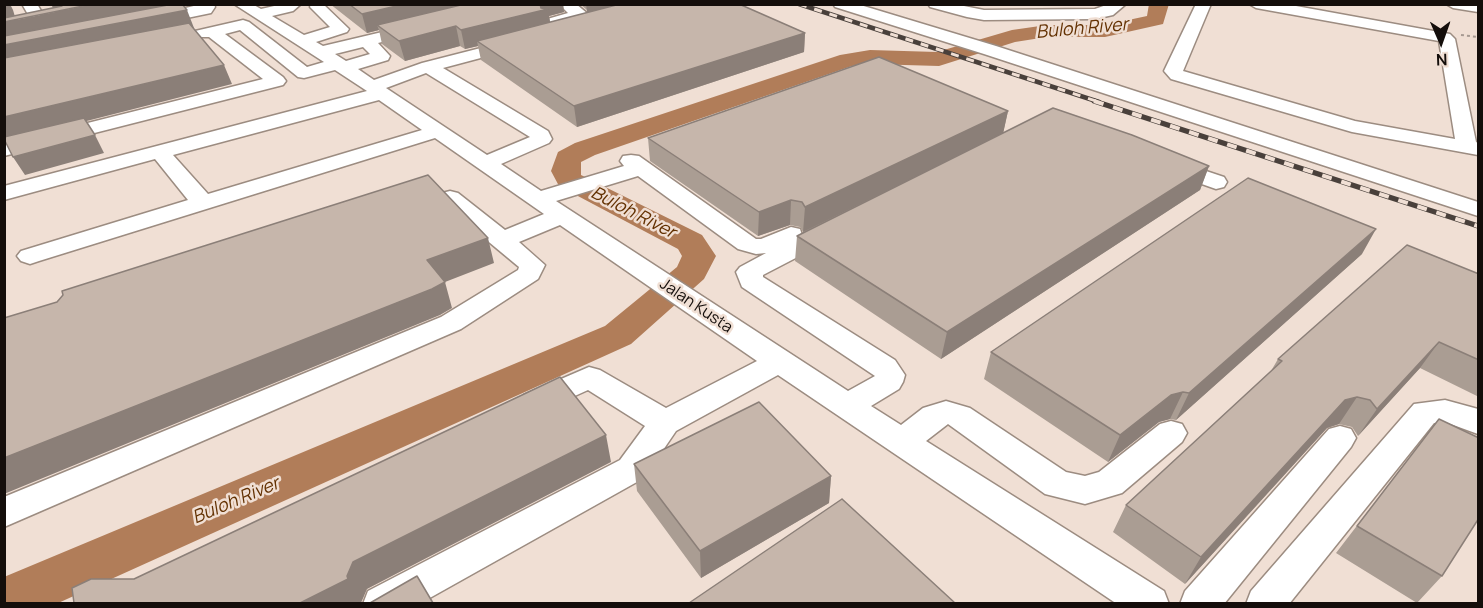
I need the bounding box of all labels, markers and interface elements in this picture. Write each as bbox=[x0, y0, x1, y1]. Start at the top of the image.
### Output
north arrow bbox=[1411, 12, 1471, 72]
water label: Buloh River bbox=[1035, 14, 1129, 44]
text: N bbox=[1435, 49, 1448, 71]
water label: Buloh River bbox=[587, 182, 679, 244]
street label: Jalan Kusta bbox=[656, 275, 736, 337]
water label: Buloh River bbox=[189, 473, 283, 529]

